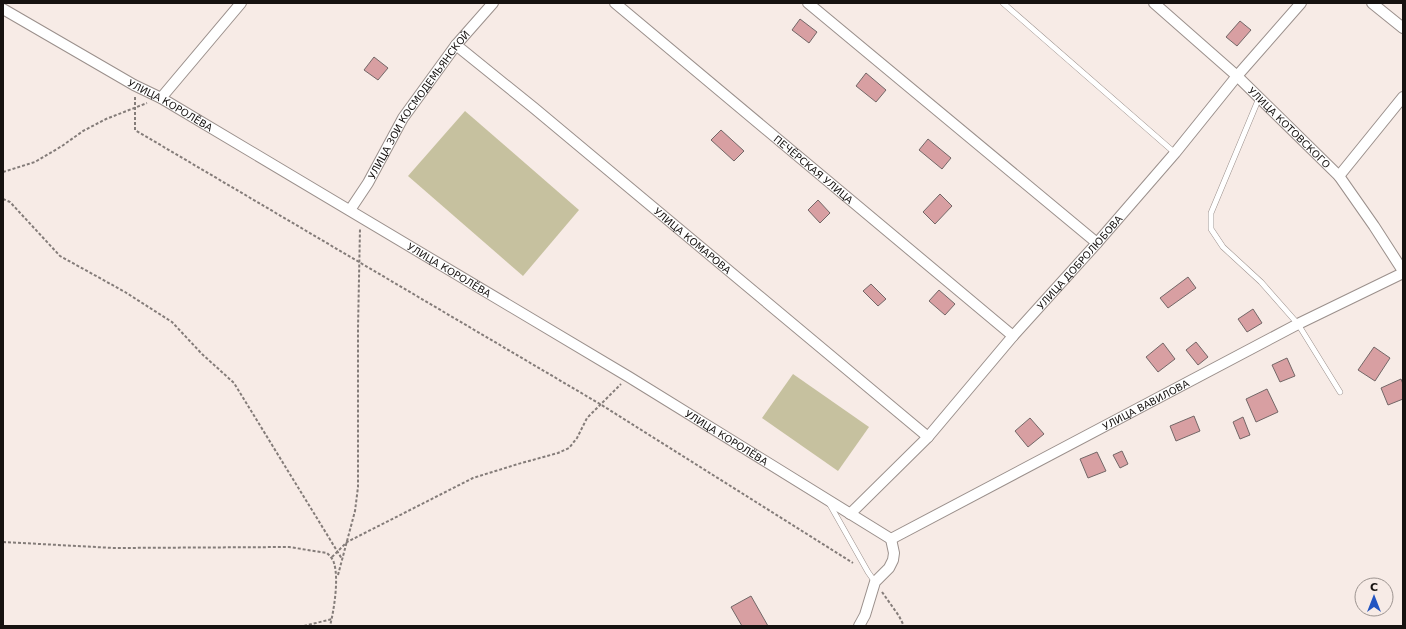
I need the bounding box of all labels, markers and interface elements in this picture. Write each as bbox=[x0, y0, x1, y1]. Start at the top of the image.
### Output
street label: УЛИЦА ЗОИ КОСМОДЕМЬЯНСКОЙ bbox=[366, 28, 472, 181]
street label: УЛИЦА КОРОЛЁВА bbox=[126, 77, 215, 133]
street label: УЛИЦА КОТОВСКОГО bbox=[1246, 85, 1333, 170]
street label: ПЕЧЁРСКАЯ УЛИЦА bbox=[772, 133, 856, 206]
street label: УЛИЦА КОМАРОВА bbox=[652, 205, 734, 276]
street label: УЛИЦА ДОБРОЛЮБОВА bbox=[1035, 213, 1124, 311]
street label: УЛИЦА КОРОЛЁВА bbox=[405, 241, 493, 299]
street label: УЛИЦА ВАВИЛОВА bbox=[1101, 377, 1191, 432]
street label: УЛИЦА КОРОЛЁВА bbox=[683, 408, 770, 467]
north arrow bbox=[1354, 577, 1394, 617]
text: С bbox=[1370, 581, 1378, 594]

